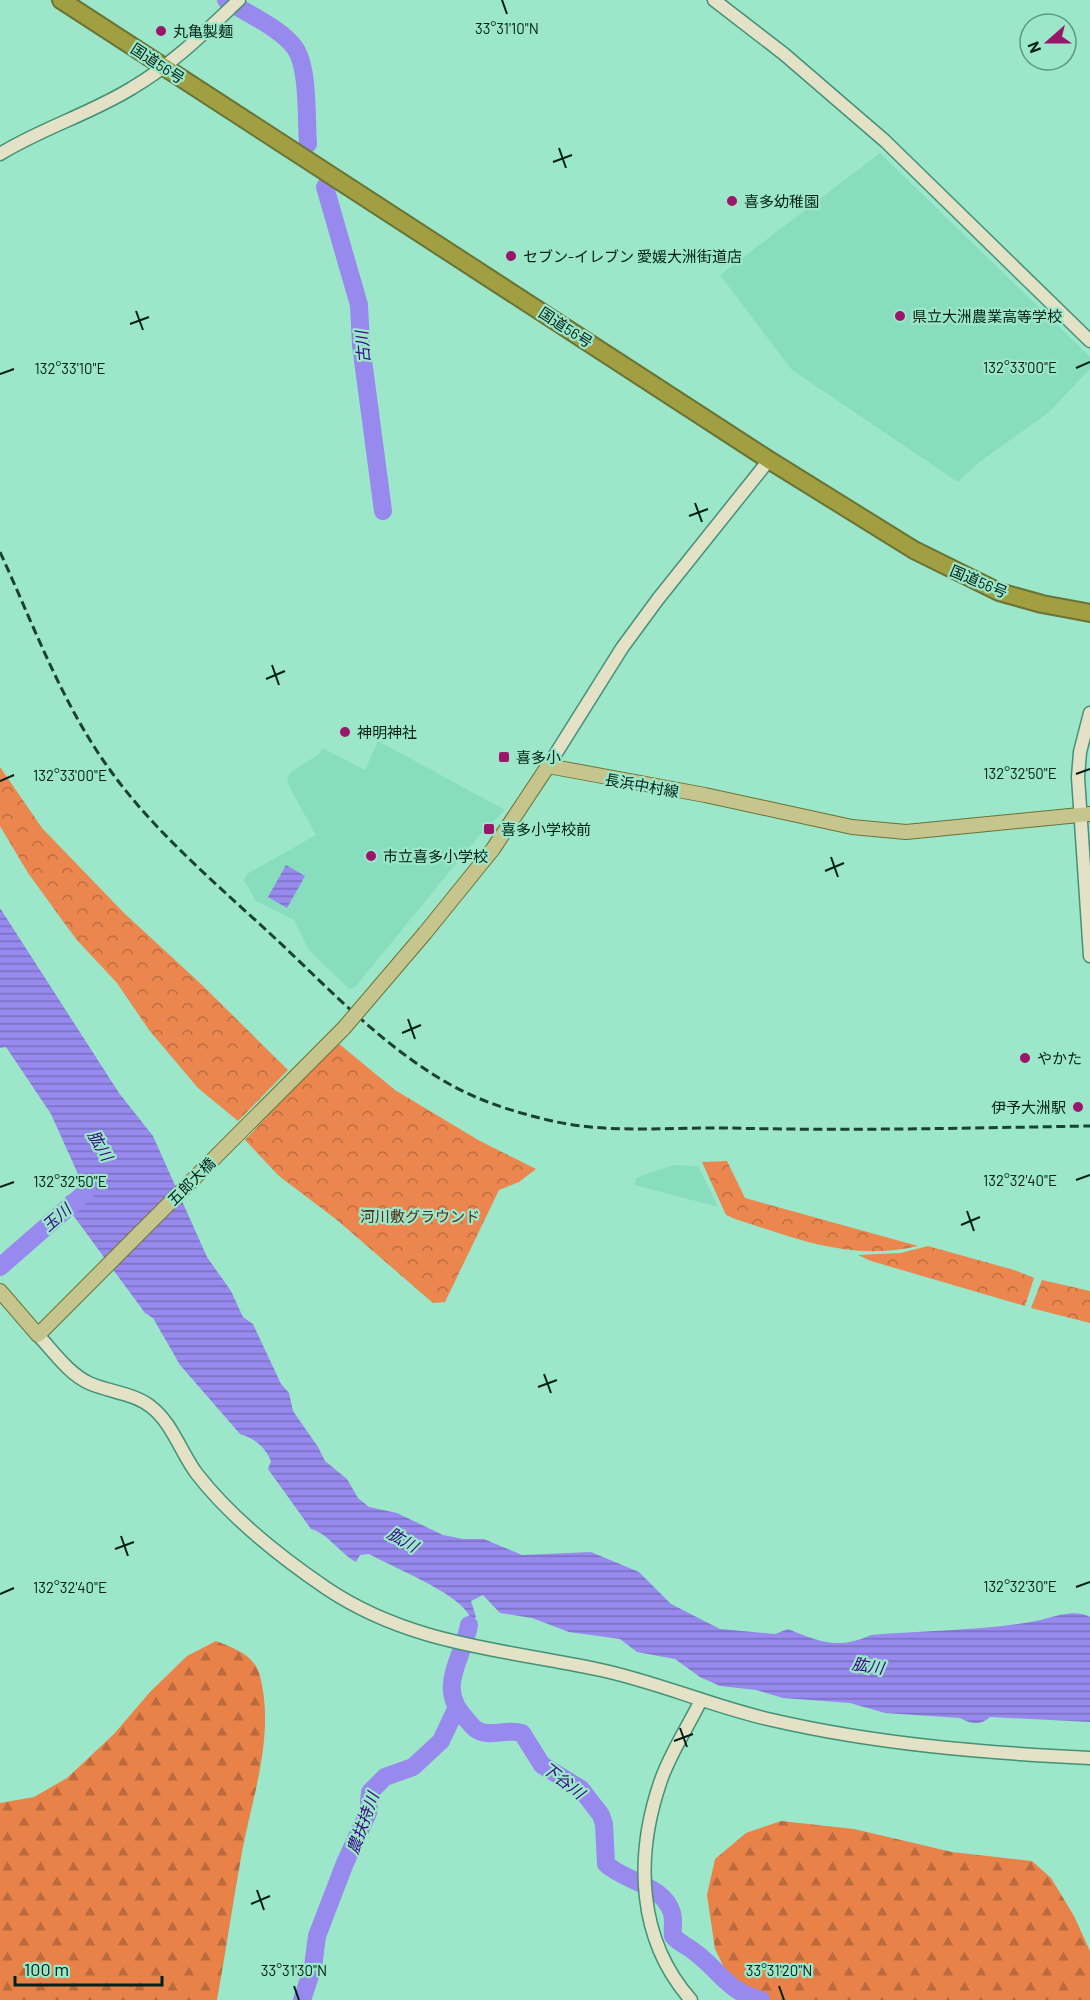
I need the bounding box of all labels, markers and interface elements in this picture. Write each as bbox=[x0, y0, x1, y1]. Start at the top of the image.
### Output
north arrow bbox=[1018, 12, 1078, 72]
text: 33°31'10"N bbox=[475, 19, 539, 37]
place label: 丸亀製麺 bbox=[173, 22, 233, 40]
marker: 丸亀製麺 bbox=[154, 24, 168, 38]
street label: 国道56号 bbox=[128, 39, 188, 87]
text: N bbox=[1023, 39, 1044, 56]
place label: 喜多幼稚園 bbox=[744, 192, 819, 210]
marker: 喜多幼稚園 bbox=[725, 194, 739, 208]
place label: セブン-イレブン 愛媛大洲街道店 bbox=[523, 247, 742, 265]
marker: セブン-イレブン 愛媛大洲街道店 bbox=[504, 249, 518, 263]
street label: 国道56号 bbox=[536, 303, 596, 351]
place label: 県立大洲農業高等学校 bbox=[912, 307, 1062, 325]
marker: 県立大洲農業高等学校 bbox=[893, 309, 907, 323]
water label: 古川 bbox=[351, 328, 373, 364]
text: 132°33'00"E bbox=[983, 358, 1057, 376]
text: 132°33'10"E bbox=[35, 359, 105, 377]
street label: 国道56号 bbox=[948, 561, 1010, 601]
place label: 神明神社 bbox=[357, 723, 417, 741]
marker: 神明神社 bbox=[338, 725, 352, 739]
place label: 喜多小 bbox=[516, 748, 561, 766]
marker: 喜多小 bbox=[497, 750, 511, 764]
text: 132°32'50"E bbox=[983, 764, 1057, 782]
text: 132°33'00"E bbox=[33, 766, 107, 784]
street label: 長浜中村線 bbox=[603, 770, 681, 800]
place label: 喜多小学校前 bbox=[501, 820, 591, 838]
marker: 喜多小学校前 bbox=[482, 822, 496, 836]
place label: 市立喜多小学校 bbox=[383, 847, 488, 865]
marker: 市立喜多小学校 bbox=[364, 849, 378, 863]
place label: やかた bbox=[1037, 1049, 1082, 1067]
marker: やかた bbox=[1018, 1051, 1032, 1065]
place label: 伊予大洲駅 bbox=[991, 1098, 1066, 1116]
marker: 伊予大洲駅 bbox=[1071, 1100, 1085, 1114]
water label: 肱川 bbox=[85, 1126, 118, 1165]
street label: 五郎大橋 bbox=[163, 1153, 219, 1209]
text: 132°32'40"E bbox=[983, 1171, 1057, 1189]
text: 132°32'50"E bbox=[33, 1172, 107, 1190]
water label: 玉川 bbox=[38, 1198, 76, 1235]
park label: 河川敷グラウンド bbox=[360, 1207, 480, 1225]
water label: 肱川 bbox=[384, 1523, 423, 1556]
text: 132°32'30"E bbox=[983, 1577, 1057, 1595]
text: 132°32'40"E bbox=[33, 1578, 107, 1596]
water label: 肱川 bbox=[851, 1653, 887, 1677]
water label: 下谷川 bbox=[539, 1758, 590, 1803]
water label: 農扶持川 bbox=[342, 1788, 383, 1856]
scale bar bbox=[15, 1949, 162, 1987]
text: 100 m bbox=[24, 1958, 69, 1980]
text: 33°31'30"N bbox=[261, 1961, 327, 1979]
text: 33°31'20"N bbox=[746, 1961, 812, 1979]

